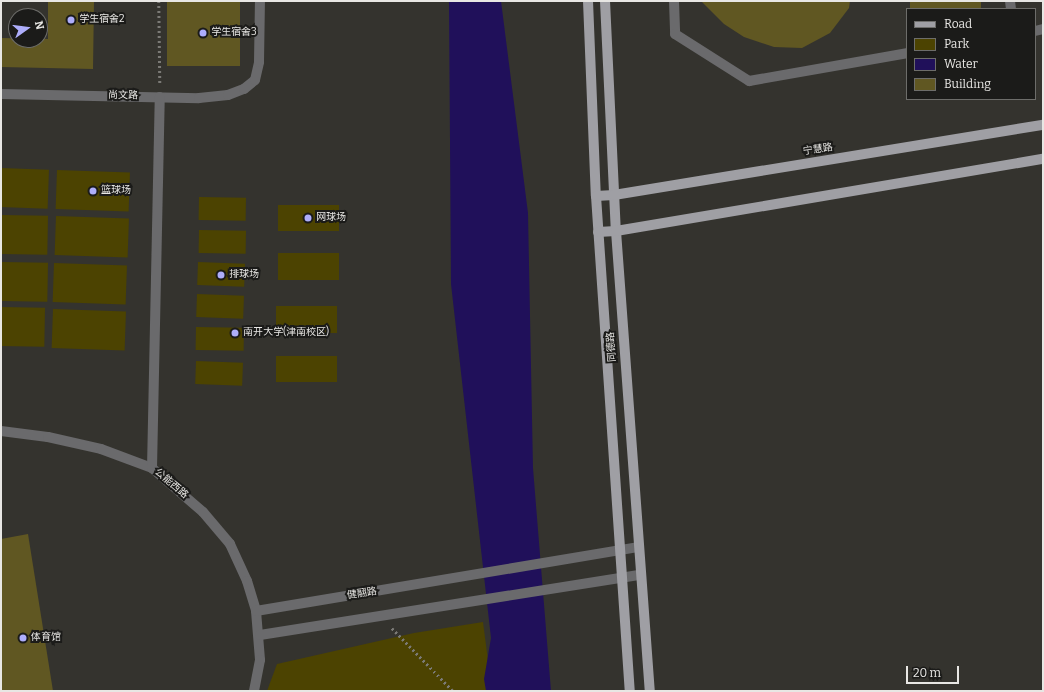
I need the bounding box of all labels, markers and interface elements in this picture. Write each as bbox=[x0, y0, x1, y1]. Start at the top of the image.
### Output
north arrow bbox=[8, 8, 48, 48]
legend bbox=[906, 8, 1036, 100]
place label: 学生宿舍2 bbox=[79, 14, 124, 26]
marker: 学生宿舍2 bbox=[66, 15, 76, 25]
text: Road bbox=[944, 17, 972, 31]
text: N bbox=[32, 20, 46, 31]
place label: 学生宿舍3 bbox=[211, 27, 257, 39]
marker: 学生宿舍3 bbox=[198, 28, 208, 38]
text: Park bbox=[944, 37, 969, 51]
text: Water bbox=[944, 57, 978, 71]
text: Building bbox=[944, 77, 991, 91]
street label: 尚文路 bbox=[108, 90, 138, 102]
street label: 宁慧路 bbox=[802, 142, 834, 158]
place label: 篮球场 bbox=[101, 185, 131, 197]
marker: 篮球场 bbox=[88, 186, 98, 196]
place label: 网球场 bbox=[316, 212, 346, 224]
marker: 网球场 bbox=[303, 213, 313, 223]
place label: 排球场 bbox=[229, 269, 259, 281]
marker: 排球场 bbox=[216, 270, 226, 280]
place label: 南开大学(津南校区) bbox=[243, 327, 329, 339]
marker: 南开大学(津南校区) bbox=[230, 328, 240, 338]
street label: 同德路 bbox=[605, 332, 619, 362]
street label: 公能西路 bbox=[152, 467, 190, 501]
street label: 健翮路 bbox=[346, 586, 378, 602]
place label: 体育馆 bbox=[31, 632, 61, 644]
marker: 体育馆 bbox=[18, 633, 28, 643]
scale bar bbox=[908, 658, 961, 684]
text: 20 m bbox=[913, 666, 941, 680]

